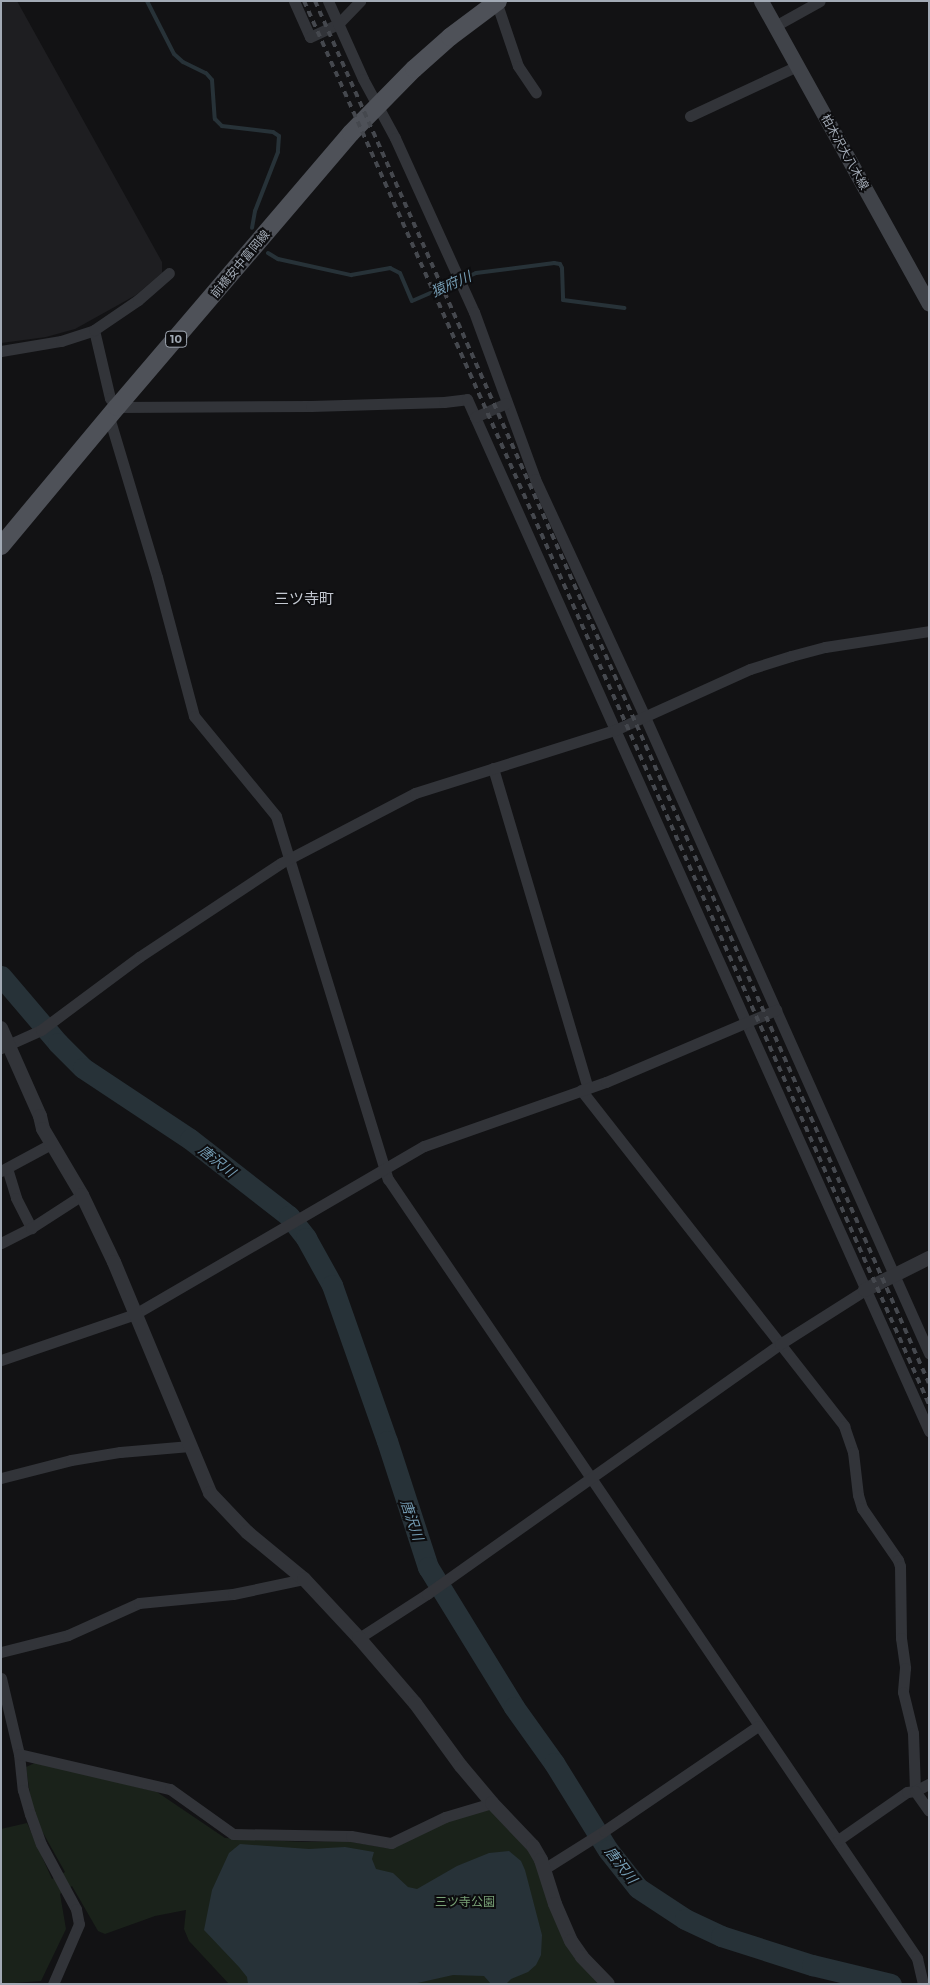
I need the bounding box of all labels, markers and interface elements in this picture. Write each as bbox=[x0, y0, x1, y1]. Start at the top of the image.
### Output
street label: 柏木沢大八木線 bbox=[818, 112, 872, 192]
street label: 前橋安中富岡線 bbox=[207, 227, 273, 301]
water label: 猿府川 bbox=[428, 268, 474, 300]
road number: 10 bbox=[165, 330, 187, 348]
district label: 三ツ寺町 bbox=[274, 590, 334, 608]
water label: 唐沢川 bbox=[195, 1141, 239, 1181]
water label: 唐沢川 bbox=[397, 1497, 427, 1543]
water label: 唐沢川 bbox=[601, 1843, 641, 1887]
park label: 三ツ寺公園 bbox=[435, 1895, 495, 1909]

